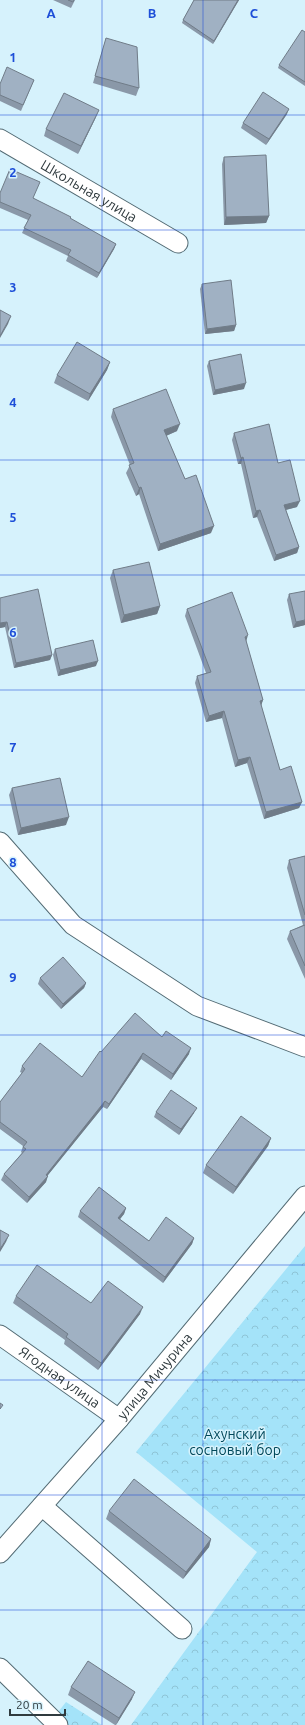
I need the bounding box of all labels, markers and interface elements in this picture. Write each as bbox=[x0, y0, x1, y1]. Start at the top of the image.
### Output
text: A bbox=[46, 6, 56, 20]
text: B bbox=[148, 6, 157, 20]
text: C bbox=[250, 6, 259, 20]
text: 1 bbox=[9, 50, 17, 64]
street label: Школьная улица bbox=[38, 157, 140, 225]
text: 2 bbox=[9, 165, 17, 179]
text: 3 bbox=[9, 280, 17, 294]
text: 4 bbox=[9, 395, 17, 409]
text: 5 bbox=[9, 510, 17, 524]
text: 6 bbox=[9, 625, 17, 639]
text: 7 bbox=[9, 740, 17, 754]
text: 8 bbox=[9, 855, 17, 869]
text: 9 bbox=[9, 970, 17, 984]
street label: улица Мичурина bbox=[114, 1330, 195, 1423]
street label: Ягодная улица bbox=[16, 1343, 103, 1411]
park label: Ахунский сосновый бор bbox=[189, 1426, 281, 1458]
scale bar bbox=[10, 1691, 65, 1717]
text: 20 m bbox=[16, 1698, 43, 1711]

